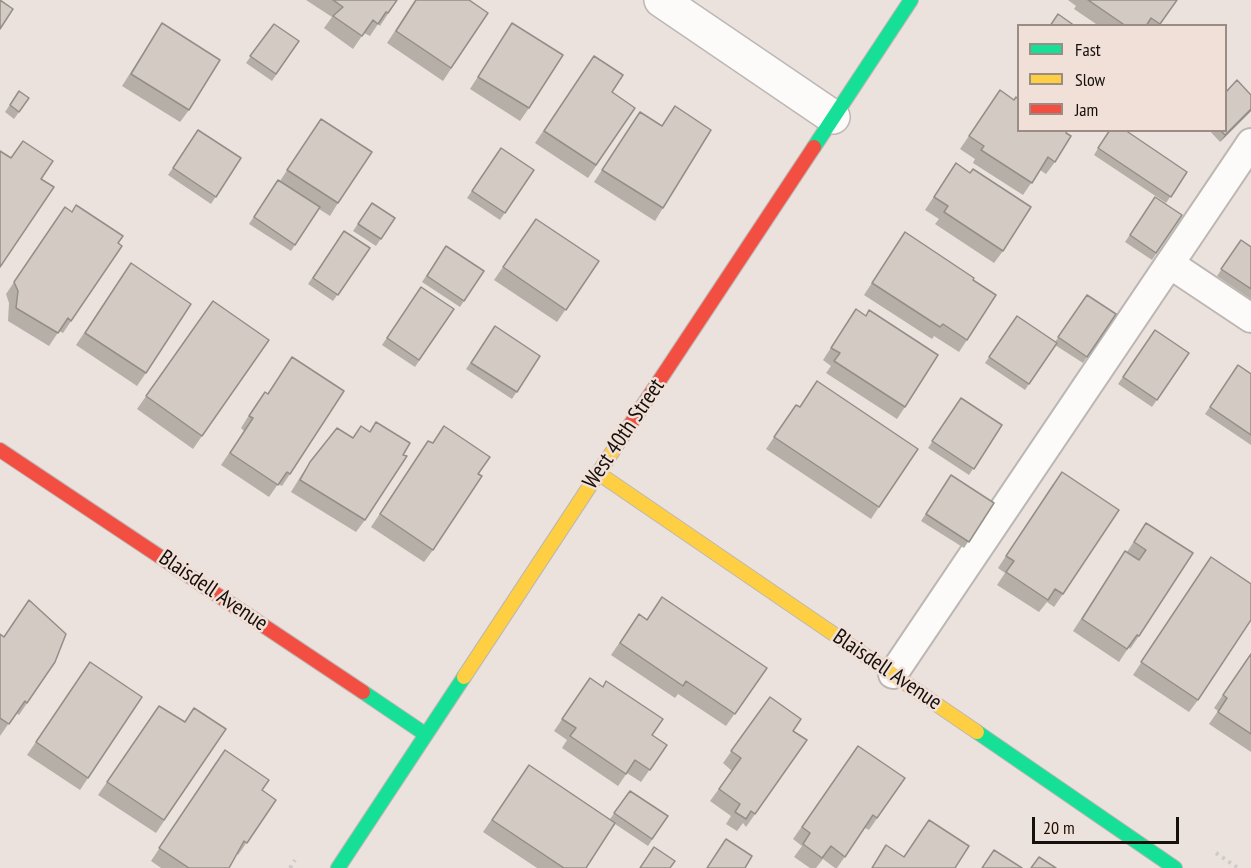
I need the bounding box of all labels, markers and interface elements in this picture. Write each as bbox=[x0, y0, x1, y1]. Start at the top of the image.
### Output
legend bbox=[1017, 24, 1227, 132]
text: Fast bbox=[1075, 38, 1101, 61]
text: Slow bbox=[1075, 68, 1105, 91]
text: Jam bbox=[1075, 98, 1098, 121]
street label: West 40th Street bbox=[578, 374, 670, 494]
street label: Blaisdell Avenue bbox=[154, 545, 272, 637]
street label: Blaisdell Avenue bbox=[828, 624, 946, 716]
scale bar bbox=[1035, 805, 1182, 843]
text: 20 m bbox=[1043, 816, 1075, 839]

